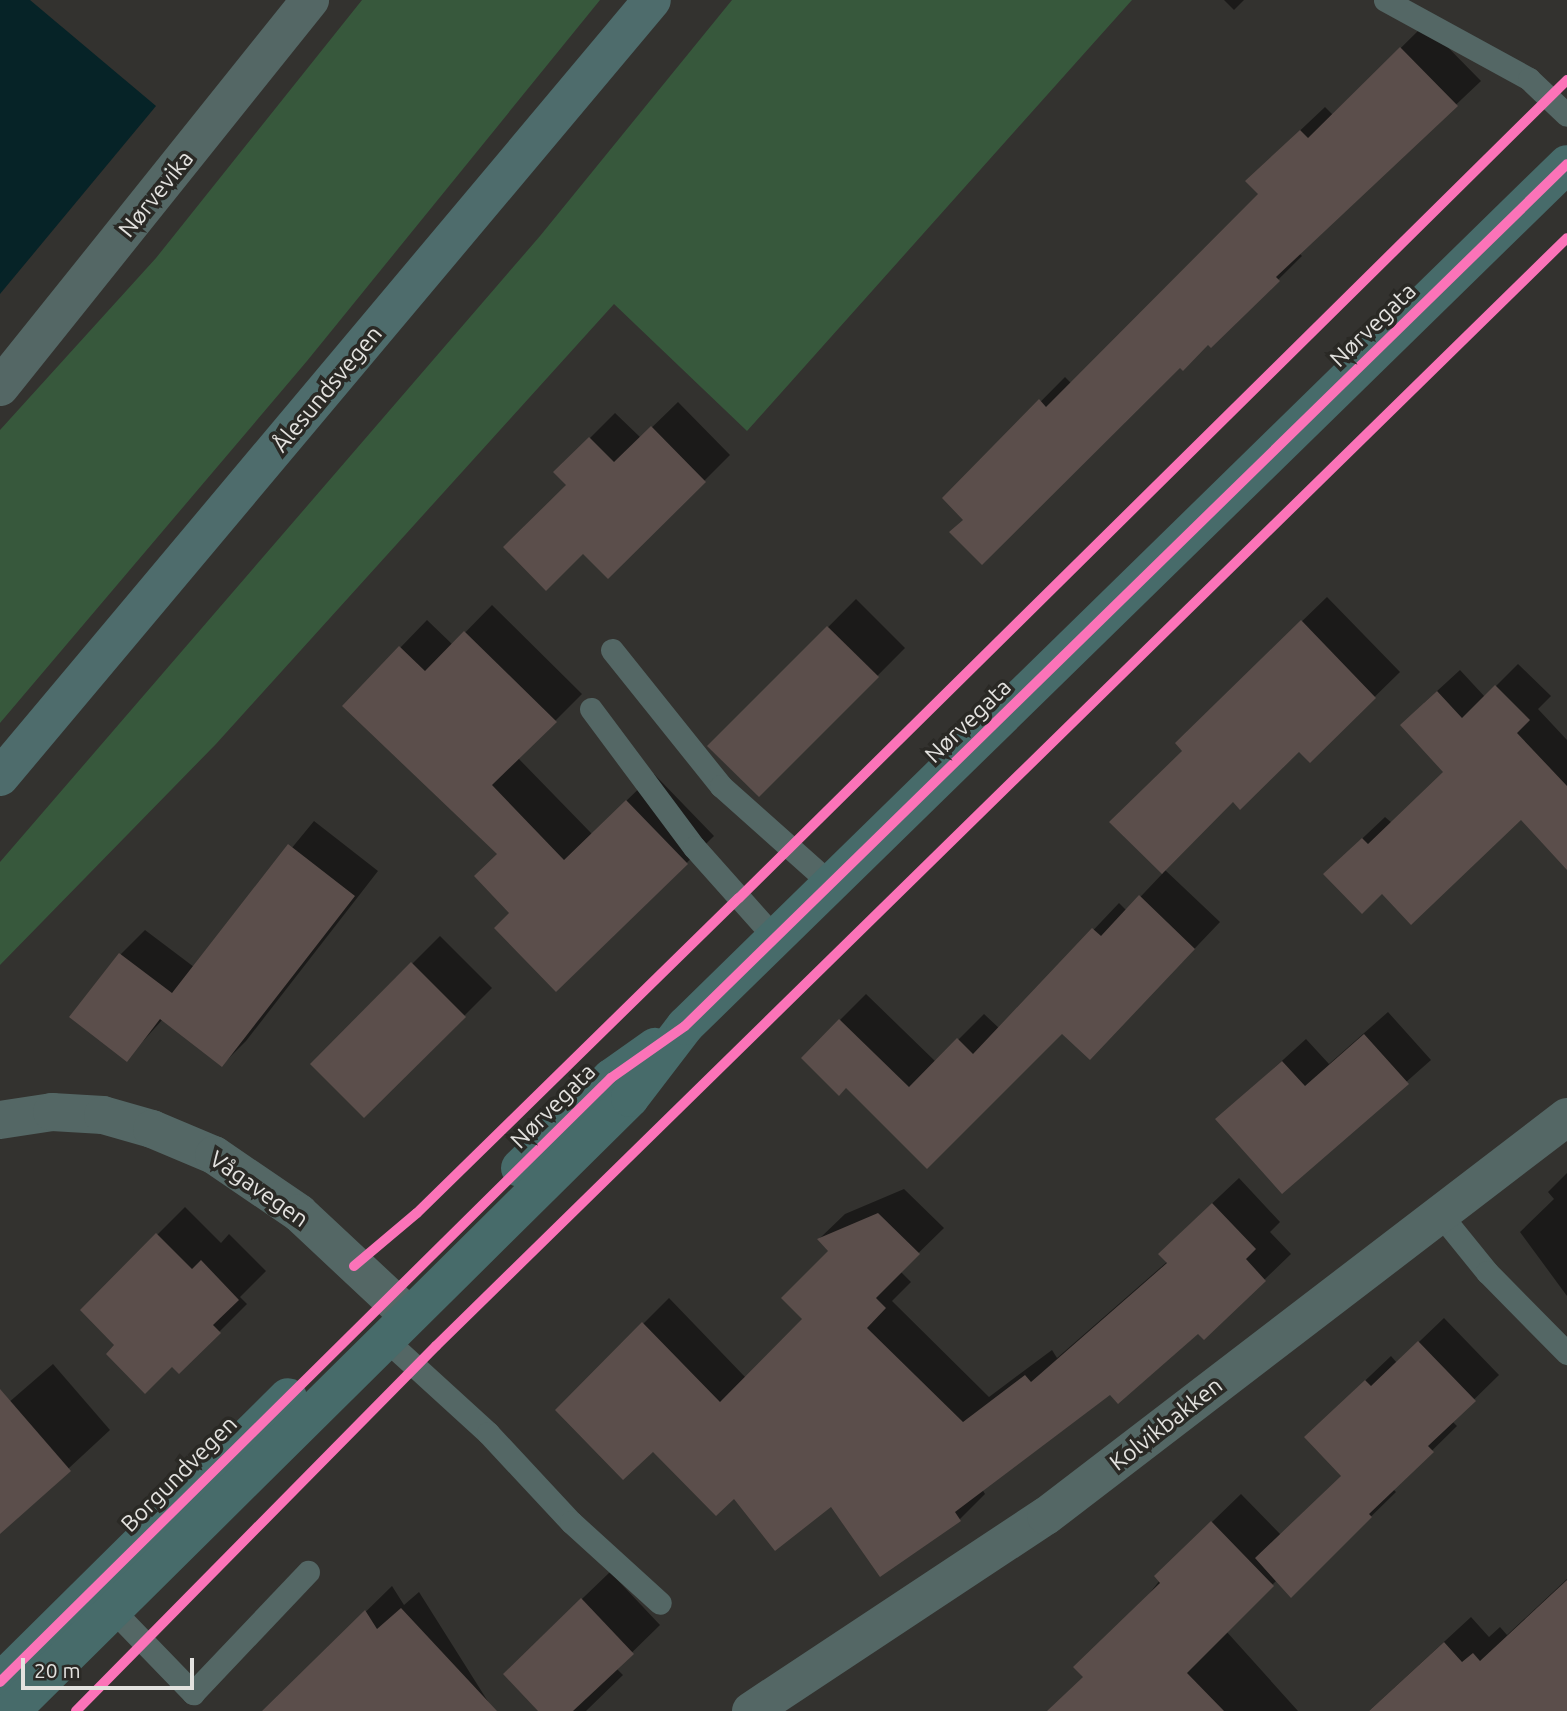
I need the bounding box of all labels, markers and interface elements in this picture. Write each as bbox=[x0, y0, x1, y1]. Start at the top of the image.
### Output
street label: Nørvevika bbox=[113, 145, 199, 243]
street label: Nørvegata bbox=[1324, 277, 1422, 373]
street label: Ålesundsvegen bbox=[266, 320, 388, 458]
street label: Nørvegata bbox=[919, 673, 1017, 769]
street label: Nørvegata bbox=[505, 1058, 601, 1154]
street label: Vågavegen bbox=[204, 1145, 314, 1233]
street label: Kolvikbakken bbox=[1104, 1371, 1228, 1477]
street label: Borgundvegen bbox=[115, 1410, 243, 1538]
scale bar bbox=[24, 1644, 198, 1688]
text: 20 m bbox=[34, 1658, 81, 1682]

